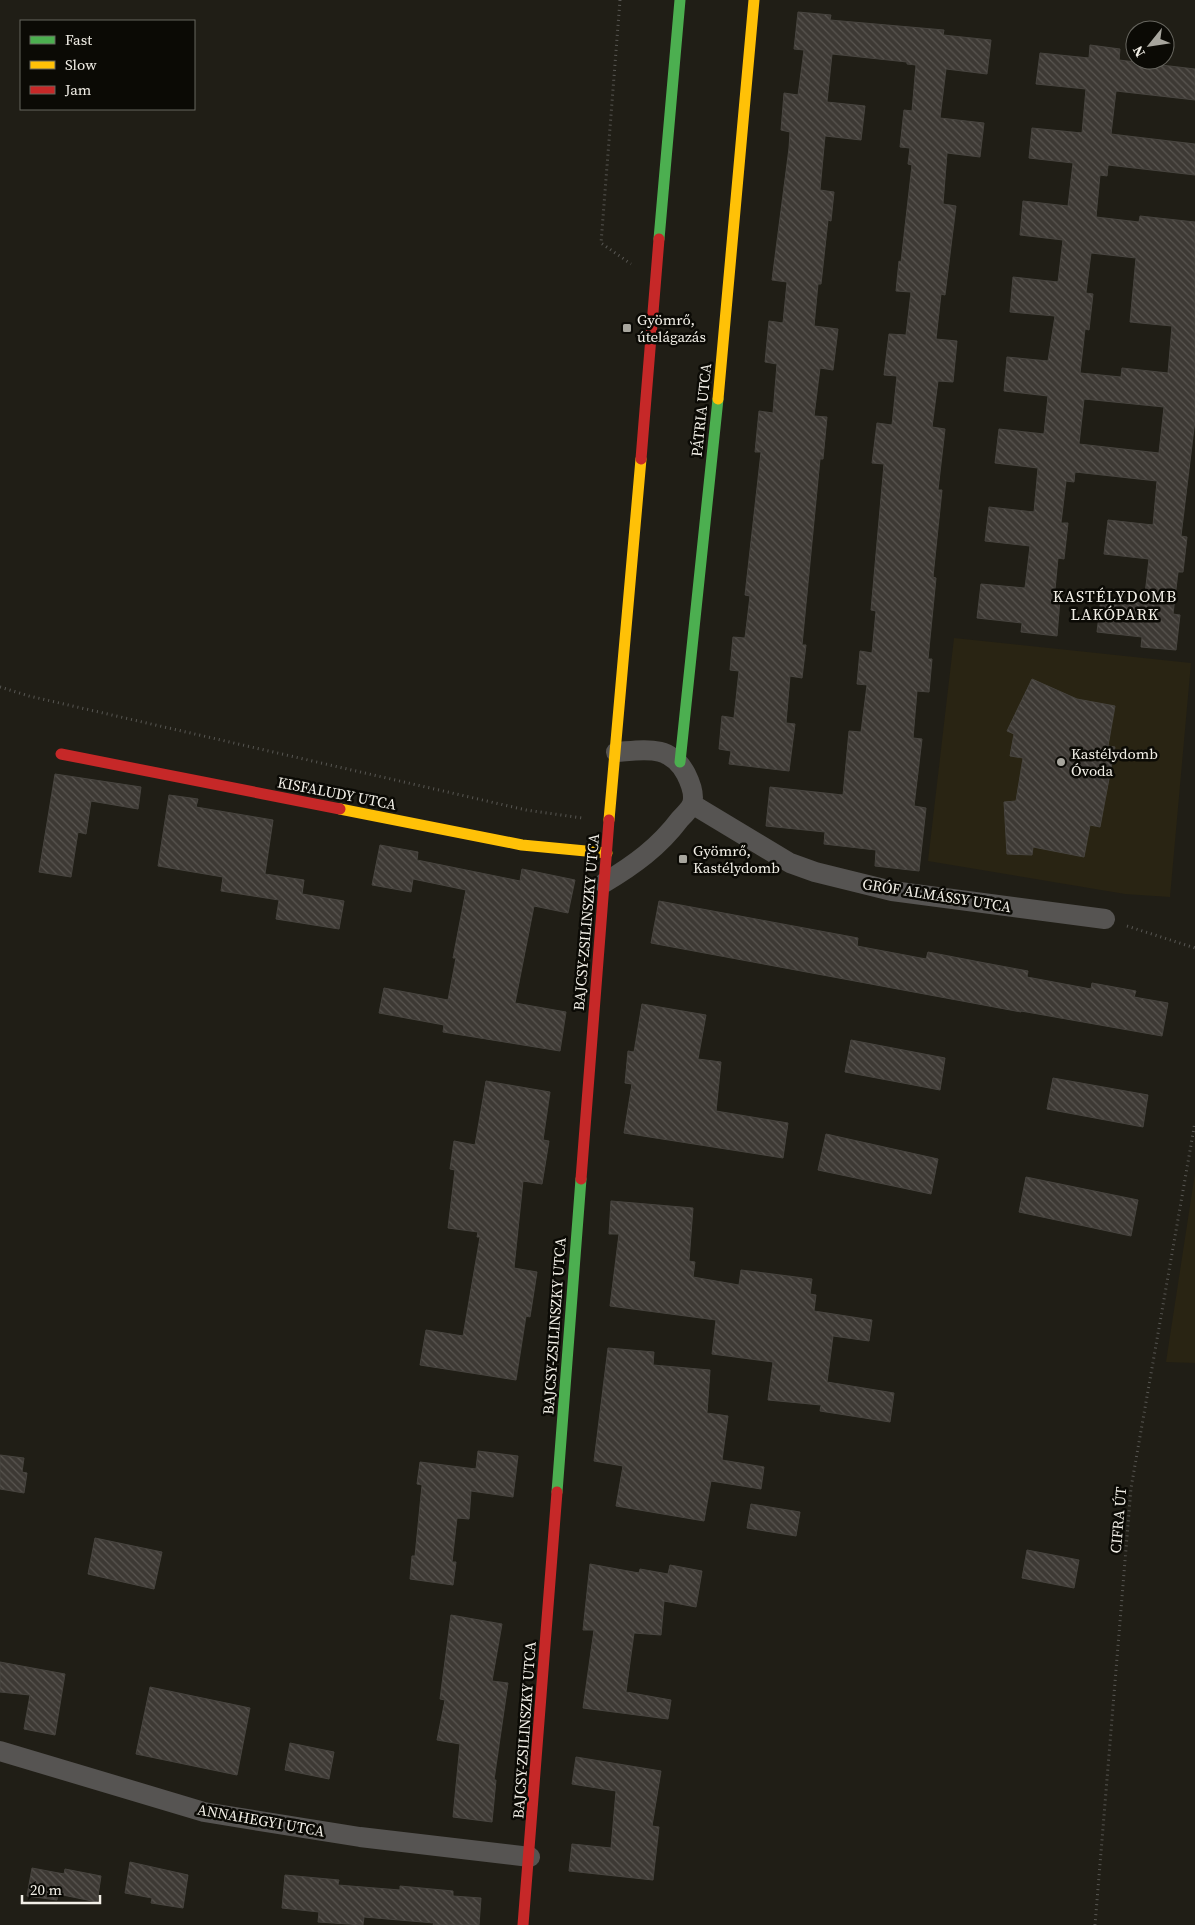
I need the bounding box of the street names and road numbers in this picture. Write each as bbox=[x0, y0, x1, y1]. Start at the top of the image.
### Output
street label: PÁTRIA UTCA bbox=[686, 362, 716, 458]
street label: KISFALUDY UTCA bbox=[276, 771, 398, 815]
street label: BAJCSY-ZSILINSZKY UTCA bbox=[568, 833, 604, 1011]
street label: GRÓF ALMÁSSY UTCA bbox=[861, 873, 1013, 917]
street label: BAJCSY-ZSILINSZKY UTCA bbox=[537, 1237, 571, 1415]
street label: CIFRA ÚT bbox=[1105, 1486, 1131, 1554]
street label: BAJCSY-ZSILINSZKY UTCA bbox=[507, 1641, 541, 1819]
street label: ANNAHEGYI UTCA bbox=[196, 1798, 326, 1842]

